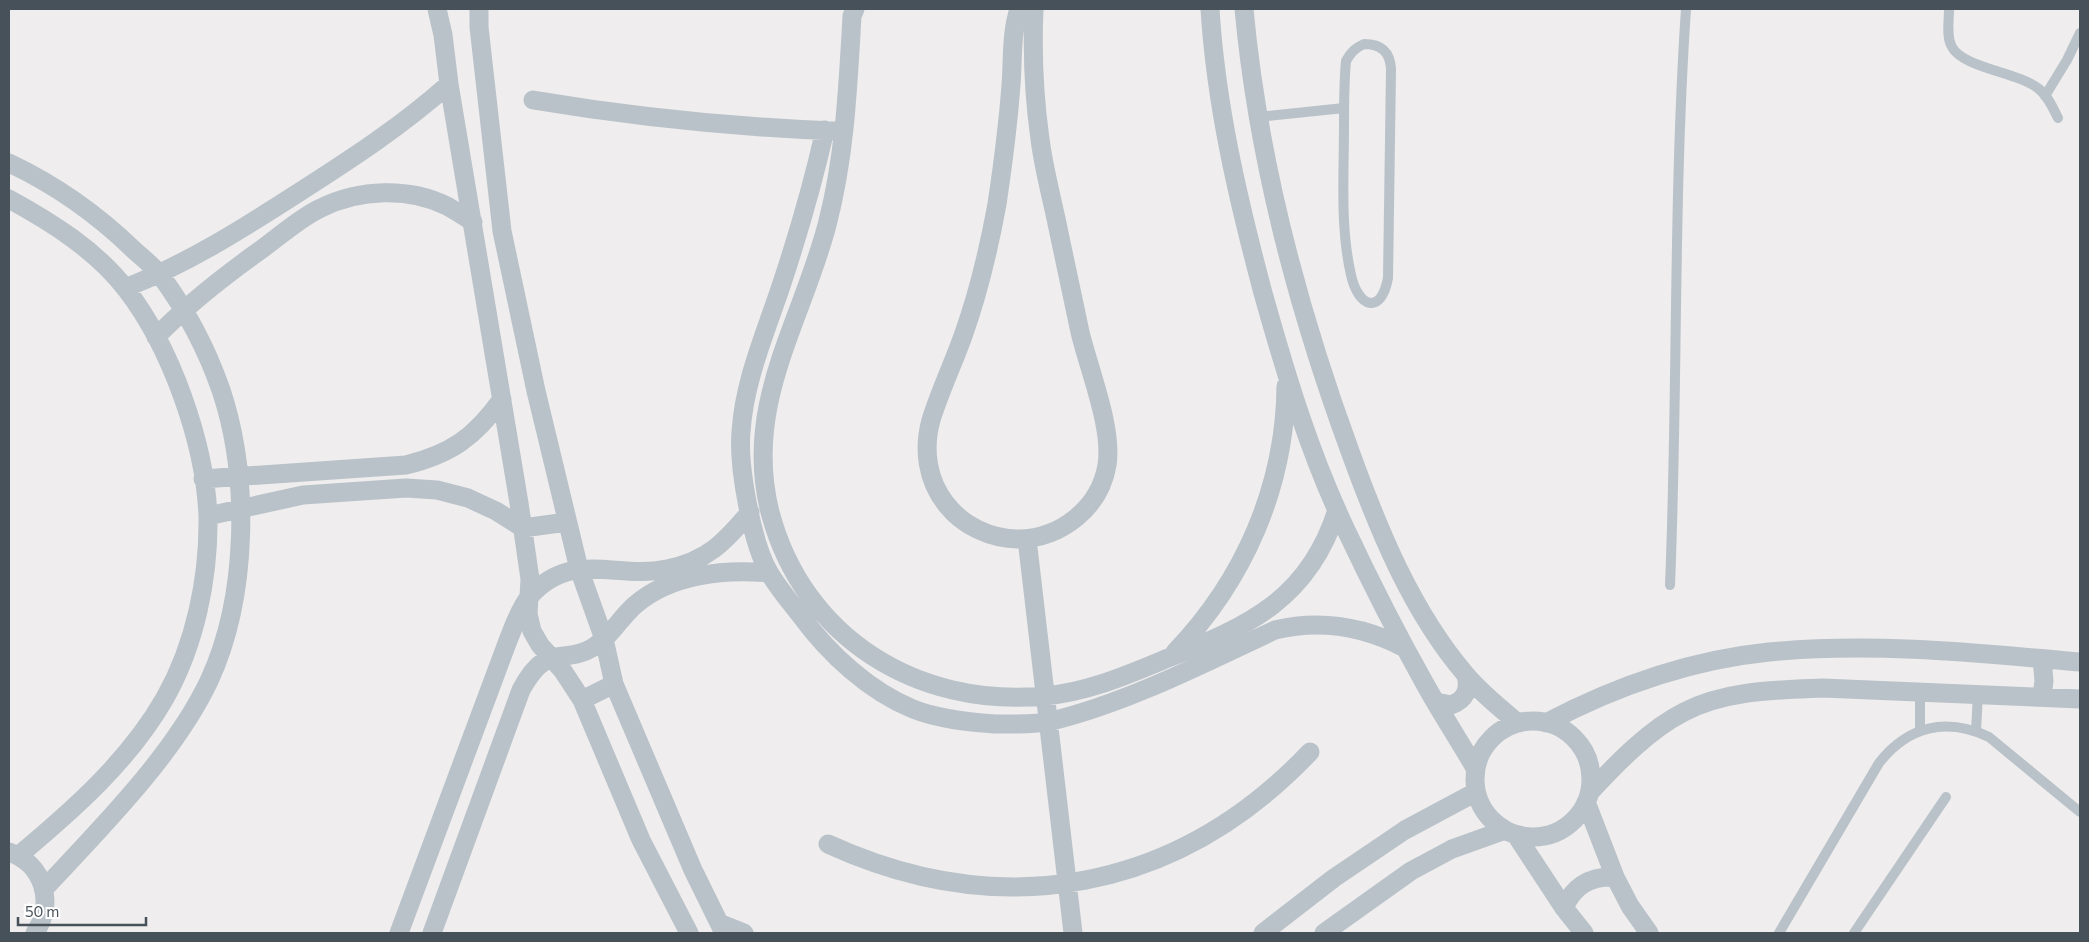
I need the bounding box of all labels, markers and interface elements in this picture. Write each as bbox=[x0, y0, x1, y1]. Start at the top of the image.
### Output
scale bar bbox=[18, 894, 145, 926]
text: 50 m bbox=[25, 902, 59, 920]

